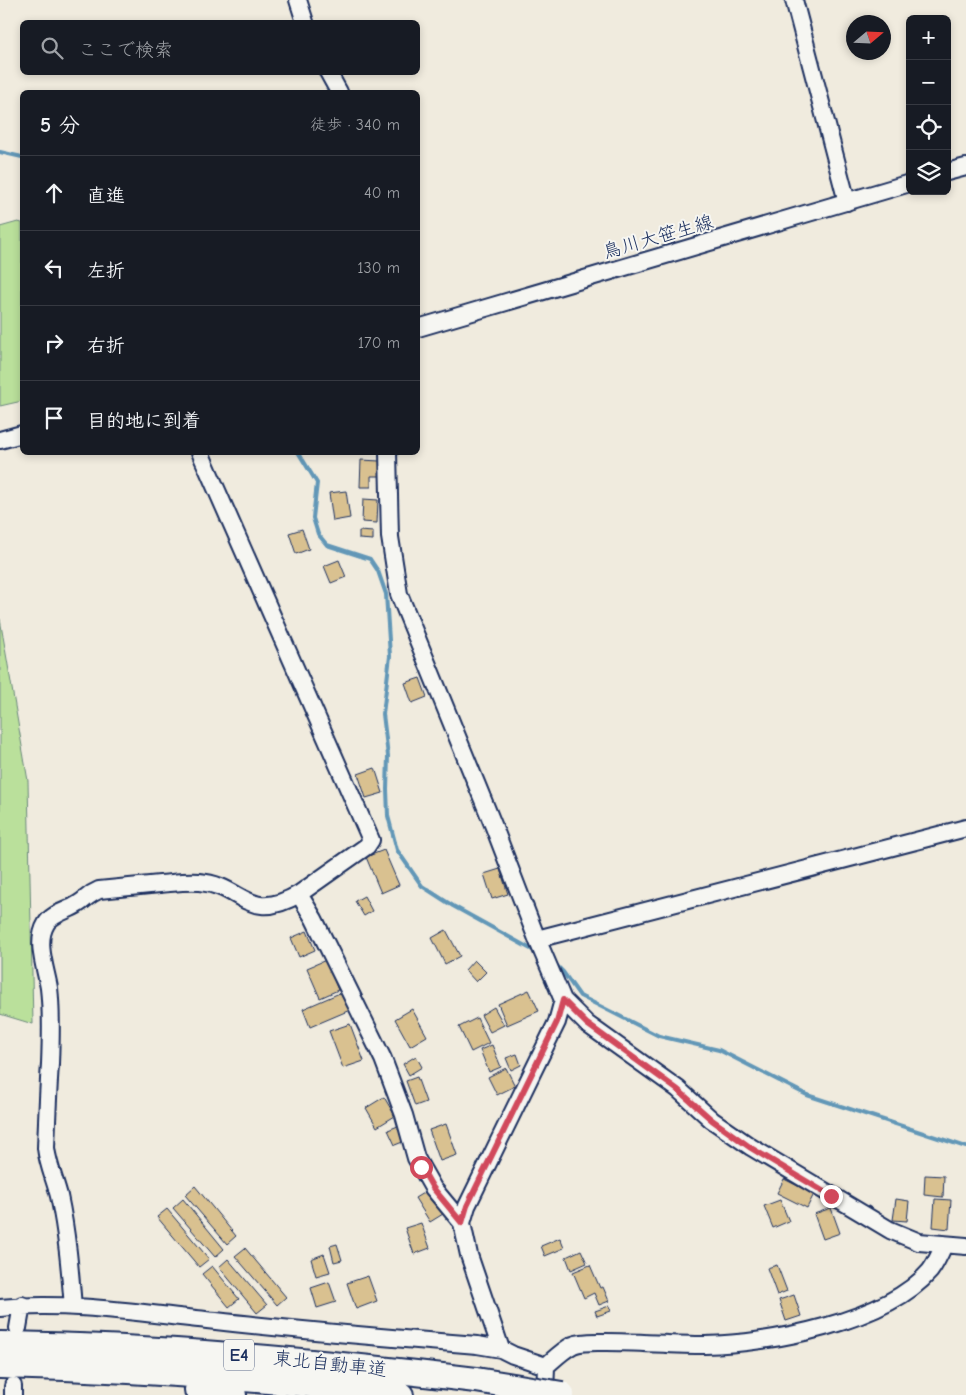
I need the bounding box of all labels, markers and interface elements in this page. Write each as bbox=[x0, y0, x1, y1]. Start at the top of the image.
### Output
north arrow bbox=[846, 15, 891, 60]
map controls bbox=[906, 15, 951, 195]
button: + bbox=[906, 15, 951, 60]
search box bbox=[20, 20, 420, 75]
icon: search bbox=[38, 34, 66, 62]
text: ここで検索 bbox=[78, 39, 173, 61]
button: − bbox=[906, 60, 951, 105]
button: locate bbox=[906, 105, 951, 150]
text: 5 分 bbox=[40, 113, 80, 137]
text: 徒歩 · 340 m bbox=[310, 116, 400, 134]
button: layers bbox=[906, 150, 951, 195]
icon: ahead bbox=[40, 179, 68, 207]
text: 40 m bbox=[364, 184, 400, 202]
text: 直進 bbox=[87, 185, 125, 207]
street label: 鳥川大笹生線 bbox=[600, 211, 716, 263]
icon: left bbox=[40, 254, 68, 282]
text: 130 m bbox=[357, 259, 400, 277]
text: 左折 bbox=[87, 260, 125, 282]
icon: right bbox=[40, 329, 68, 357]
text: 170 m bbox=[358, 334, 400, 352]
text: 右折 bbox=[87, 335, 125, 357]
icon: arrive bbox=[40, 404, 68, 432]
text: 目的地に到着 bbox=[87, 410, 201, 432]
route start bbox=[410, 1156, 433, 1179]
route end bbox=[820, 1185, 843, 1208]
road number: E4 bbox=[224, 1340, 254, 1370]
street label: 東北自動車道 bbox=[272, 1347, 388, 1381]

